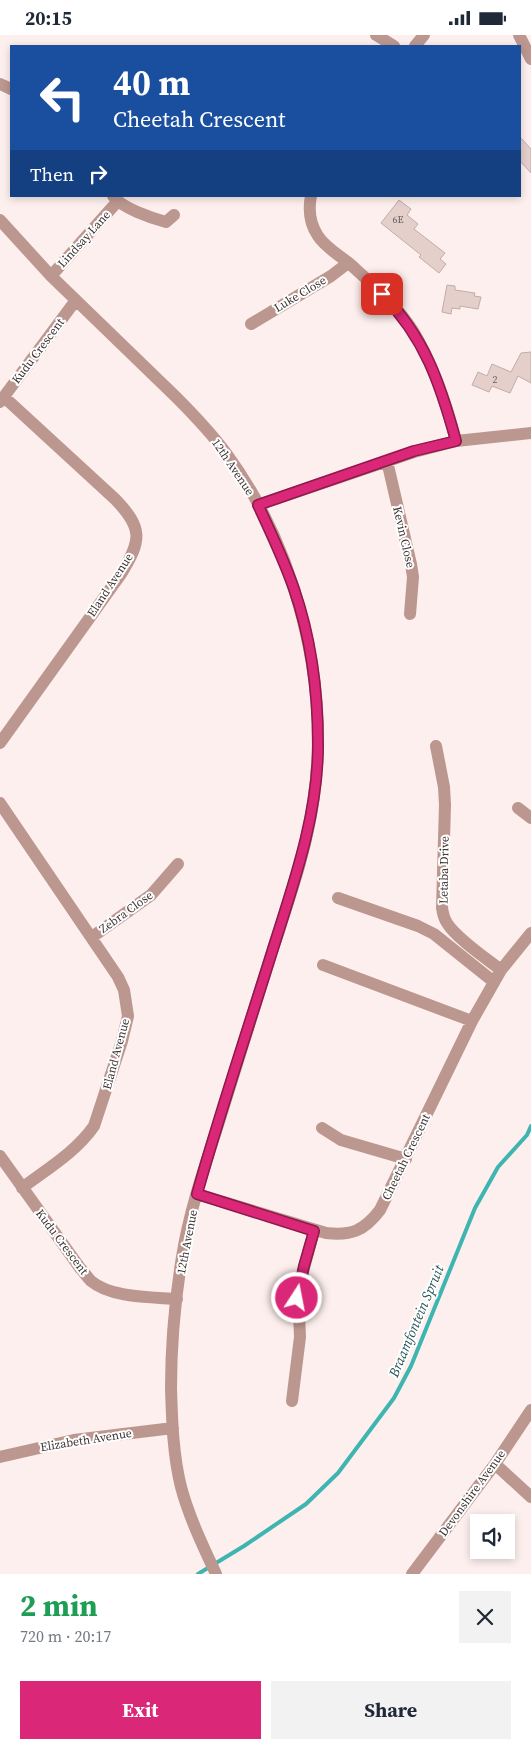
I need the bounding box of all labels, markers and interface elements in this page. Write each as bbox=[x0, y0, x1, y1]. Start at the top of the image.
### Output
text: 20:15 bbox=[25, 5, 72, 31]
text: 40 m bbox=[113, 59, 190, 107]
icon: left bbox=[30, 65, 95, 130]
text: Cheetah Crescent bbox=[113, 104, 285, 134]
icon: right bbox=[84, 160, 112, 188]
text: Then bbox=[30, 161, 74, 187]
street label: Lindsay Lane bbox=[54, 207, 114, 271]
house number: 6E bbox=[392, 213, 404, 226]
street label: Luke Close bbox=[271, 272, 329, 316]
pin bbox=[361, 273, 403, 315]
icon: arrive bbox=[368, 280, 396, 308]
street label: Kudu Crescent bbox=[8, 315, 68, 387]
house number: 2 bbox=[493, 373, 498, 386]
street label: 12th Avenue bbox=[208, 435, 258, 499]
street label: Kevin Close bbox=[389, 505, 419, 569]
street label: Eland Avenue bbox=[83, 550, 137, 620]
street label: Letaba Drive bbox=[435, 836, 453, 904]
street label: Zebra Close bbox=[96, 887, 156, 937]
street label: Eland Avenue bbox=[99, 1017, 133, 1091]
street label: Cheetah Crescent bbox=[378, 1111, 434, 1203]
street label: Kudu Crescent bbox=[32, 1206, 92, 1278]
street label: 12th Avenue bbox=[173, 1208, 201, 1276]
water label: Braamfontein Spruit bbox=[383, 1261, 449, 1381]
position arrow bbox=[270, 1271, 322, 1323]
street label: Elizabeth Avenue bbox=[39, 1425, 133, 1455]
street label: Devonshire Avenue bbox=[435, 1446, 509, 1540]
map controls bbox=[470, 1514, 515, 1559]
button: sound bbox=[470, 1514, 515, 1559]
text: 2 min bbox=[20, 1585, 98, 1626]
button: close bbox=[459, 1591, 511, 1643]
text: 720 m · 20:17 bbox=[20, 1625, 111, 1647]
button: Exit bbox=[20, 1681, 261, 1739]
button: Share bbox=[271, 1681, 511, 1739]

